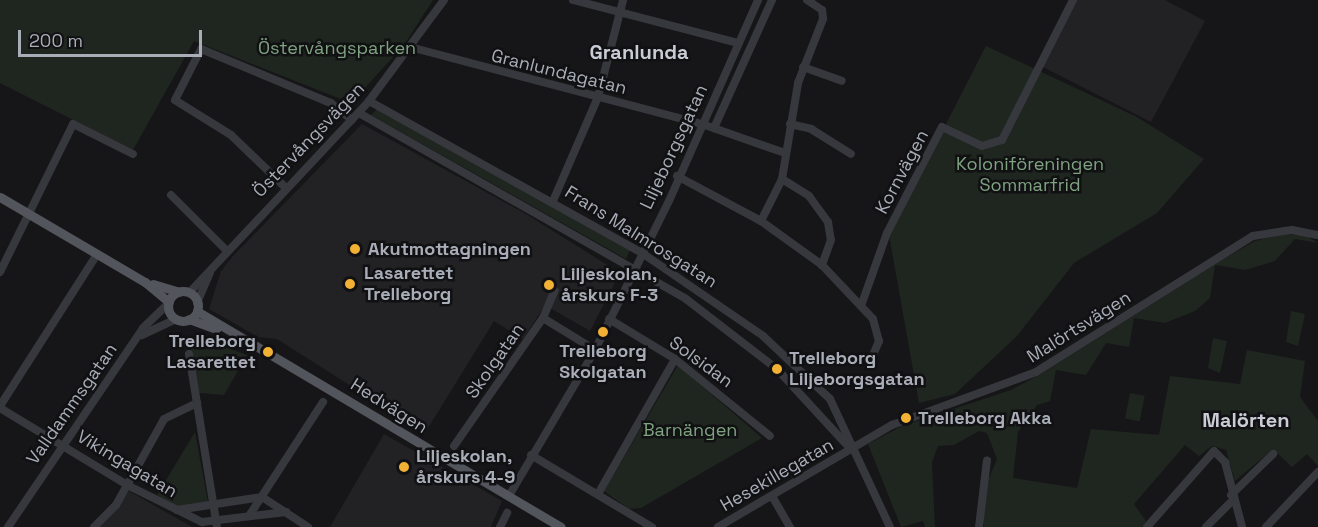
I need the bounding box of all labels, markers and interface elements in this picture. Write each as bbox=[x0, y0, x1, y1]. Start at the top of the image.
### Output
scale bar bbox=[21, 18, 206, 56]
text: 200 m bbox=[29, 29, 83, 52]
park label: Östervångsparken bbox=[258, 37, 416, 59]
district label: Granlunda bbox=[589, 40, 689, 64]
street label: Granlundagatan bbox=[489, 45, 629, 99]
street label: Östervångsvägen bbox=[249, 78, 369, 202]
street label: Liljeborgsgatan bbox=[636, 81, 712, 213]
street label: Kornvägen bbox=[871, 126, 933, 218]
park label: Koloniföreningen Sommarfrid bbox=[956, 154, 1104, 196]
street label: Frans Malmrosgatan bbox=[561, 181, 721, 293]
place label: Akutmottagningen bbox=[368, 238, 531, 260]
marker: Akutmottagningen bbox=[346, 240, 364, 258]
place label: Lasarettet Trelleborg bbox=[364, 263, 453, 306]
place label: Liljeskolan, årskurs F-3 bbox=[561, 264, 658, 306]
marker: Lasarettet Trelleborg bbox=[341, 275, 359, 293]
marker: Liljeskolan, årskurs F-3 bbox=[542, 278, 556, 292]
street label: Malörtsvägen bbox=[1023, 286, 1135, 368]
street label: Skolgatan bbox=[461, 319, 529, 403]
marker: Trelleborg Skolgatan bbox=[596, 325, 610, 339]
place label: Trelleborg Lasarettet bbox=[167, 331, 256, 374]
street label: Solsidan bbox=[665, 332, 737, 392]
street label: Valldammsgatan bbox=[22, 339, 122, 469]
place label: Trelleborg Skolgatan bbox=[559, 341, 647, 384]
marker: Trelleborg Lasarettet bbox=[261, 345, 275, 359]
place label: Trelleborg Liljeborgsgatan bbox=[789, 348, 925, 391]
marker: Trelleborg Liljeborgsgatan bbox=[770, 362, 784, 376]
street label: Hedvägen bbox=[346, 374, 432, 438]
place label: Trelleborg Akka bbox=[918, 407, 1052, 429]
district label: Malörten bbox=[1202, 408, 1290, 432]
marker: Trelleborg Akka bbox=[899, 411, 913, 425]
park label: Barnängen bbox=[643, 419, 737, 441]
street label: Vikingagatan bbox=[73, 426, 181, 502]
street label: Hesekillegatan bbox=[717, 434, 837, 516]
place label: Liljeskolan, årskurs 4-9 bbox=[416, 446, 515, 488]
marker: Liljeskolan, årskurs 4-9 bbox=[397, 460, 411, 474]

